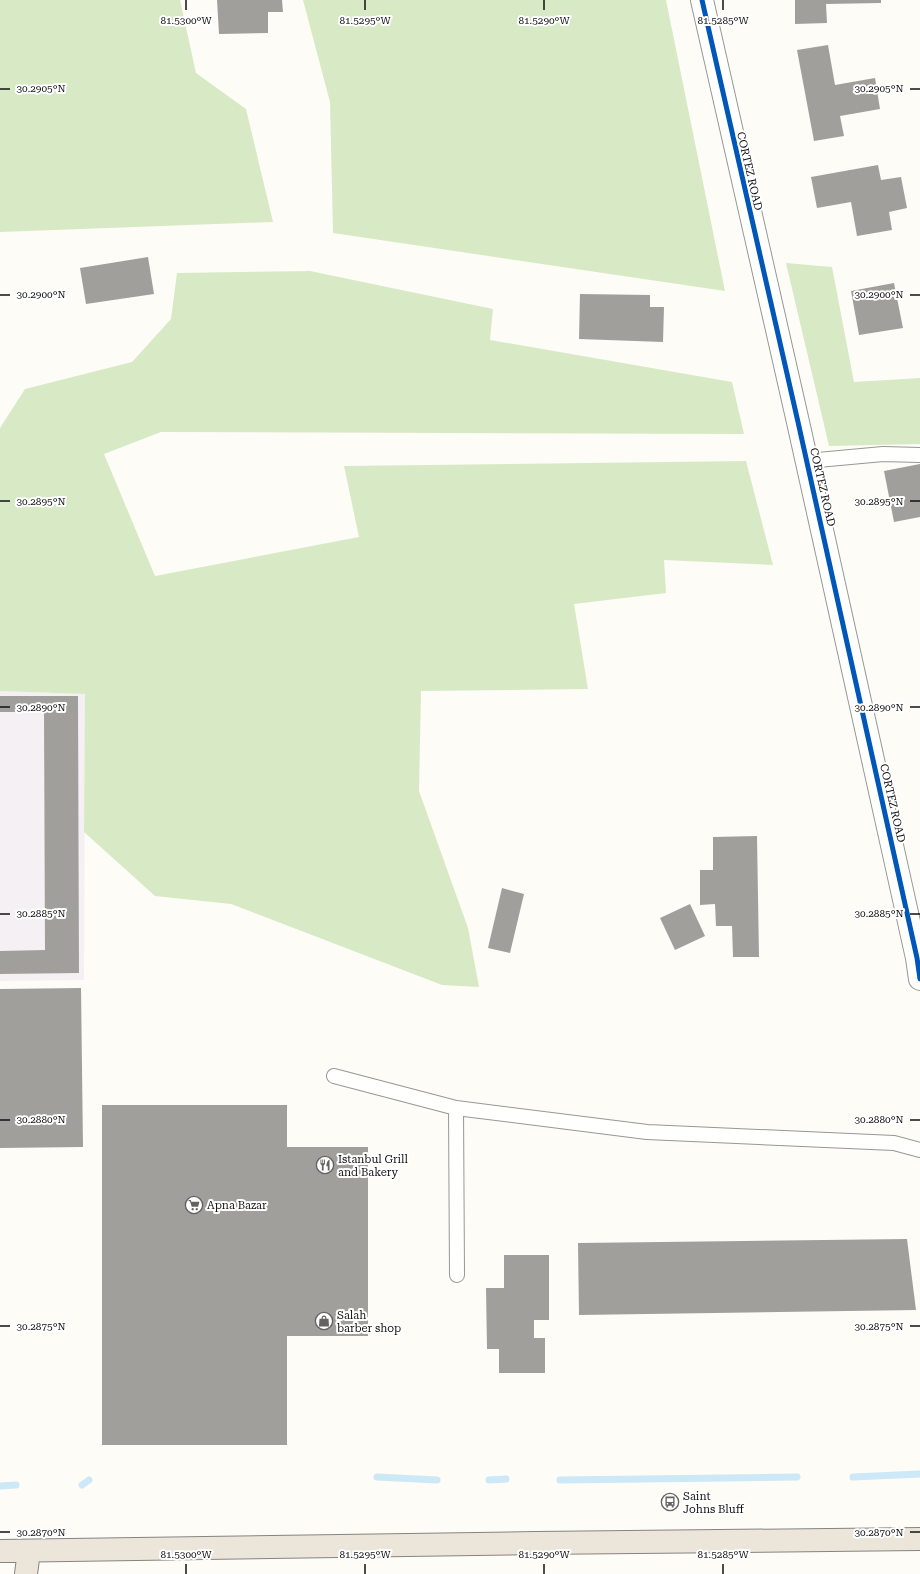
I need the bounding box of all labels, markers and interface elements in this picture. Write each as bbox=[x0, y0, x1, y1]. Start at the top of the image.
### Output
text: 81.5300°W bbox=[160, 15, 212, 26]
text: 81.5295°W bbox=[339, 15, 391, 26]
text: 81.5290°W bbox=[518, 15, 570, 26]
text: 81.5285°W bbox=[697, 15, 749, 26]
text: 30.2905°N bbox=[16, 83, 66, 94]
text: 30.2905°N bbox=[854, 83, 904, 94]
street label: CORTEZ ROAD bbox=[734, 131, 765, 212]
text: 30.2900°N bbox=[16, 289, 66, 300]
text: 30.2900°N bbox=[854, 289, 904, 300]
street label: CORTEZ ROAD bbox=[807, 447, 838, 528]
text: 30.2895°N bbox=[16, 496, 66, 507]
text: 30.2895°N bbox=[854, 496, 904, 507]
text: 30.2890°N bbox=[16, 702, 66, 713]
text: 30.2890°N bbox=[854, 702, 904, 713]
street label: CORTEZ ROAD bbox=[877, 763, 908, 844]
text: 30.2885°N bbox=[16, 908, 66, 919]
text: 30.2885°N bbox=[854, 908, 904, 919]
text: 30.2880°N bbox=[16, 1114, 66, 1125]
text: 30.2880°N bbox=[854, 1114, 904, 1125]
place label: Istanbul Grill and Bakery bbox=[338, 1153, 408, 1179]
restaurant icon: Istanbul Grill and Bakery bbox=[315, 1155, 335, 1175]
supermarket icon: Apna Bazar bbox=[184, 1195, 204, 1215]
place label: Apna Bazar bbox=[207, 1199, 267, 1212]
place label: Salah barber shop bbox=[337, 1309, 401, 1335]
shop icon: Salah barber shop bbox=[314, 1311, 334, 1331]
text: 30.2875°N bbox=[16, 1321, 66, 1332]
text: 30.2875°N bbox=[854, 1321, 904, 1332]
place label: Saint Johns Bluff bbox=[683, 1490, 745, 1516]
bus stop icon: Saint Johns Bluff bbox=[660, 1492, 680, 1512]
text: 30.2870°N bbox=[16, 1527, 66, 1538]
text: 30.2870°N bbox=[854, 1527, 904, 1538]
text: 81.5300°W bbox=[160, 1549, 212, 1560]
text: 81.5295°W bbox=[339, 1549, 391, 1560]
text: 81.5290°W bbox=[518, 1549, 570, 1560]
text: 81.5285°W bbox=[697, 1549, 749, 1560]

